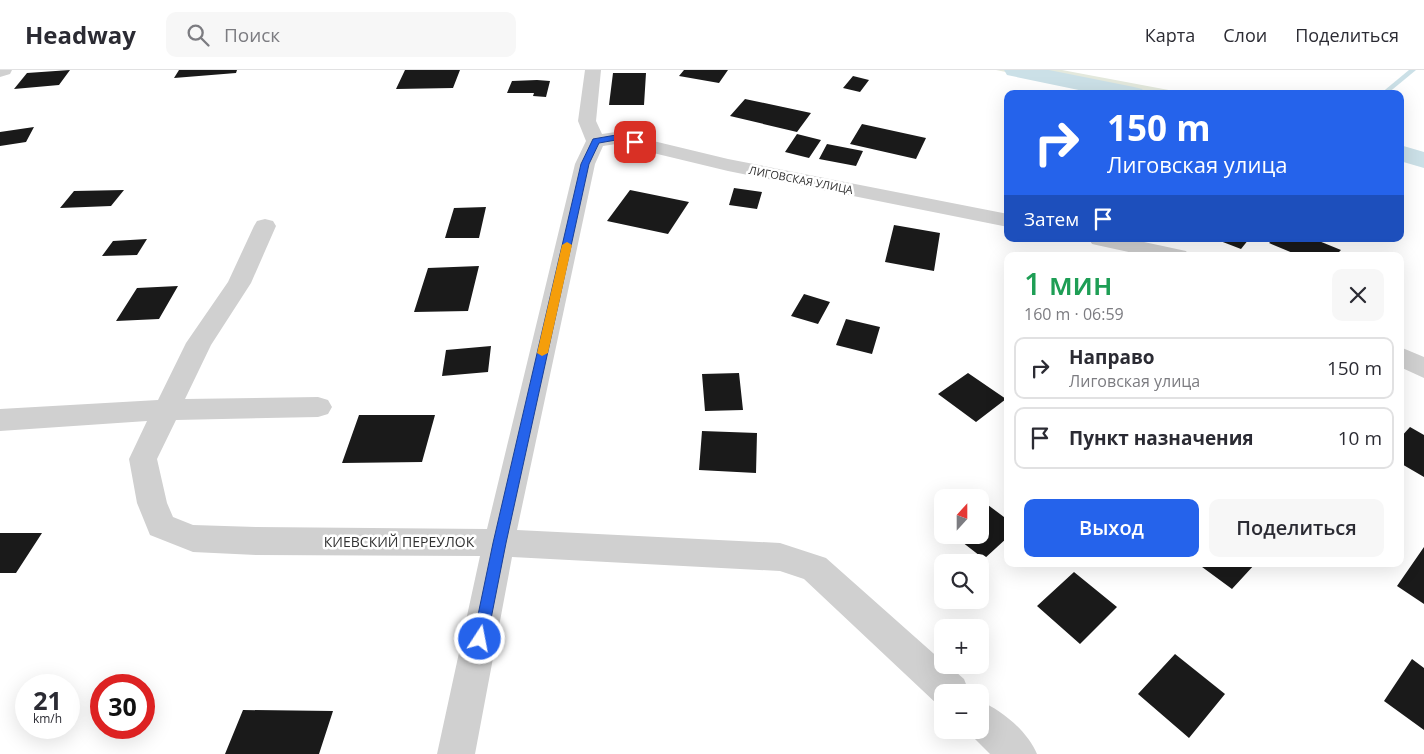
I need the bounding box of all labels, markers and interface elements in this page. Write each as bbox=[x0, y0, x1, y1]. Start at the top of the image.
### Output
search box bbox=[166, 12, 516, 57]
text: Headway bbox=[25, 18, 136, 51]
icon: search bbox=[184, 21, 212, 49]
text: Поиск bbox=[224, 22, 280, 48]
text: Карта bbox=[1145, 23, 1195, 47]
text: Слои bbox=[1223, 23, 1267, 47]
text: Поделиться bbox=[1295, 23, 1399, 47]
text: 150 m bbox=[1107, 104, 1211, 151]
icon: right bbox=[1024, 110, 1089, 175]
pin bbox=[614, 121, 656, 163]
icon: arrive bbox=[621, 128, 649, 156]
text: Лиговская улица bbox=[1107, 149, 1287, 179]
street label: ЛИГОВСКАЯ УЛИЦА bbox=[748, 162, 855, 197]
icon: arrive bbox=[1089, 205, 1117, 233]
text: Затем bbox=[1024, 206, 1079, 232]
text: 1 мин bbox=[1024, 263, 1112, 304]
button: close bbox=[1332, 269, 1384, 321]
text: 160 m · 06:59 bbox=[1024, 303, 1124, 325]
text: Направо bbox=[1069, 344, 1155, 370]
icon: right bbox=[1026, 354, 1054, 382]
text: 150 m bbox=[1327, 355, 1382, 381]
text: Лиговская улица bbox=[1069, 370, 1200, 392]
icon: arrive bbox=[1026, 424, 1054, 452]
text: Пункт назначения bbox=[1069, 425, 1254, 451]
text: 10 m bbox=[1338, 425, 1382, 451]
north arrow bbox=[934, 489, 989, 544]
map controls bbox=[934, 489, 989, 739]
button: Выход bbox=[1024, 499, 1199, 557]
button: Поделиться bbox=[1209, 499, 1384, 557]
street label: КИЕВСКИЙ ПЕРЕУЛОК bbox=[324, 532, 475, 551]
button: search bbox=[934, 554, 989, 609]
position arrow bbox=[453, 612, 505, 664]
button: + bbox=[934, 619, 989, 674]
speed limit sign: 30 bbox=[90, 674, 155, 739]
text: 21 bbox=[33, 683, 62, 717]
button: − bbox=[934, 684, 989, 739]
text: km/h bbox=[33, 710, 62, 727]

